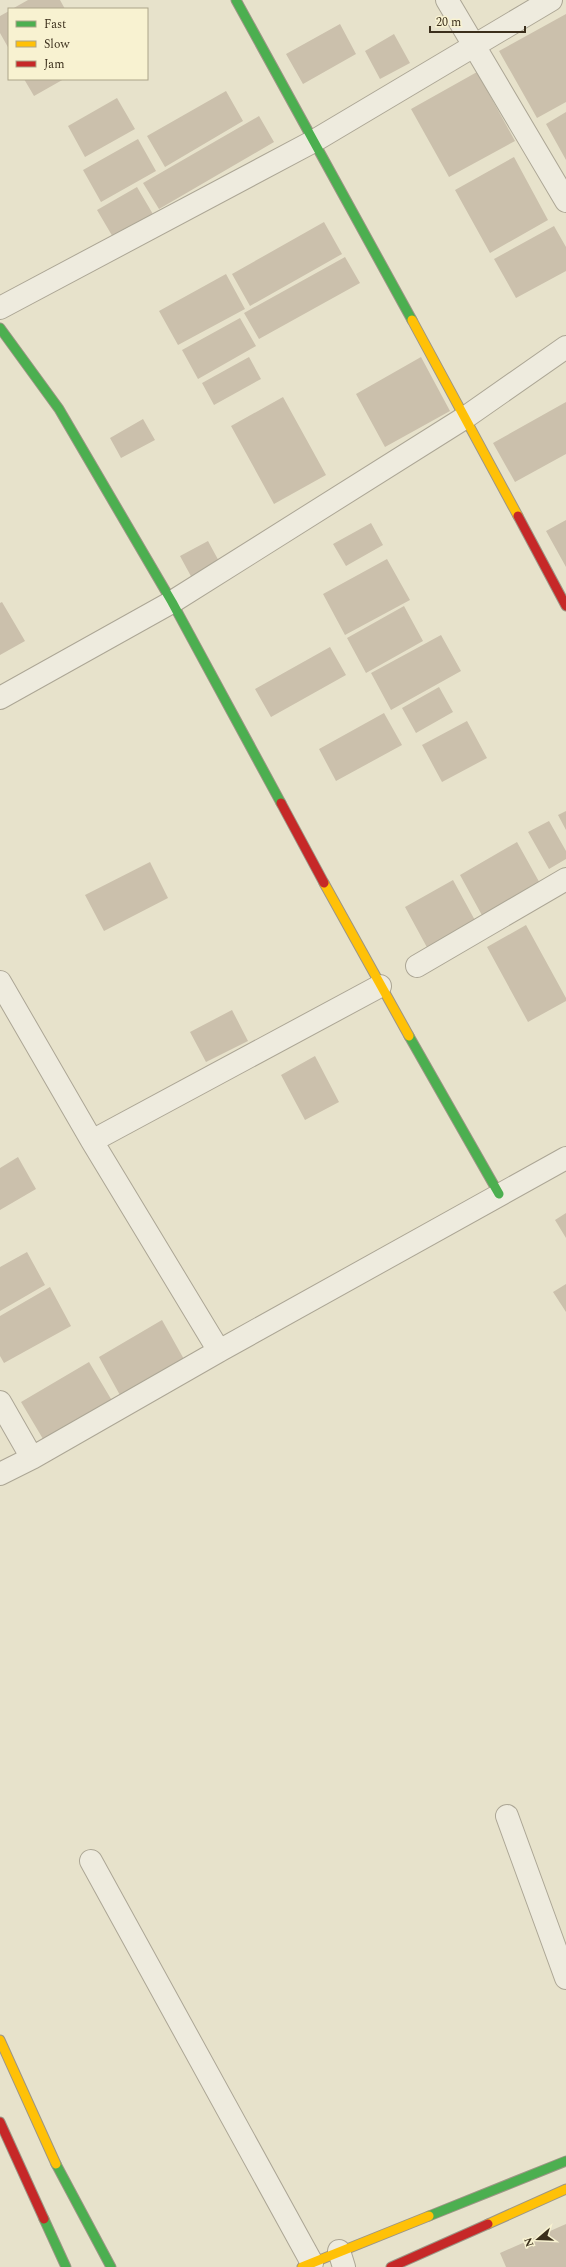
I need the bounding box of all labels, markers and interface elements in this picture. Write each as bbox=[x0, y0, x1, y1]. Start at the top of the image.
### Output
legend bbox=[8, 8, 148, 80]
scale bar bbox=[430, 8, 525, 34]
text: 20 m bbox=[436, 13, 461, 32]
text: Fast bbox=[44, 15, 66, 34]
text: Slow bbox=[44, 35, 70, 54]
text: Jam bbox=[44, 55, 65, 74]
north arrow bbox=[518, 2219, 558, 2259]
text: N bbox=[520, 2235, 539, 2249]

